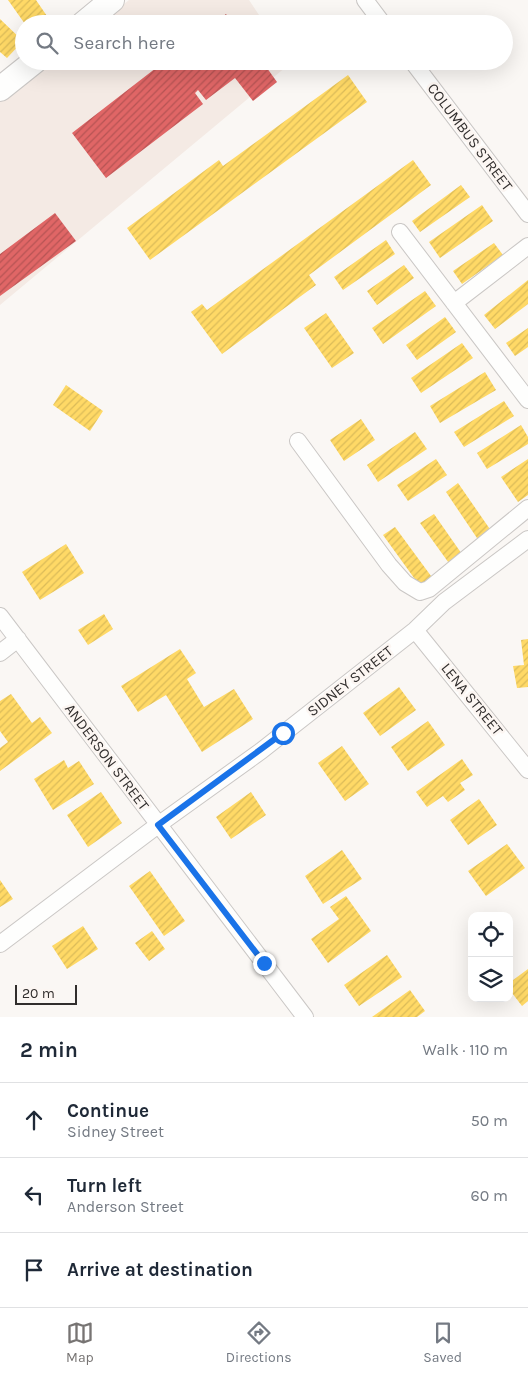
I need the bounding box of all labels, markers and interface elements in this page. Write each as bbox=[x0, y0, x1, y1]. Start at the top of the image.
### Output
search box bbox=[15, 15, 513, 70]
icon: search bbox=[33, 29, 61, 57]
text: Search here bbox=[73, 32, 175, 54]
street label: COLUMBUS STREET bbox=[424, 80, 517, 195]
street label: SIDNEY STREET bbox=[304, 642, 397, 720]
street label: LENA STREET bbox=[437, 659, 507, 739]
street label: ANDERSON STREET bbox=[61, 700, 153, 814]
route start bbox=[272, 722, 295, 745]
map controls bbox=[468, 912, 513, 1002]
button: locate bbox=[468, 912, 513, 957]
route end bbox=[253, 952, 276, 975]
button: layers bbox=[468, 957, 513, 1002]
scale bar bbox=[15, 982, 78, 1005]
text: 20 m bbox=[22, 985, 55, 1002]
text: 2 min bbox=[20, 1038, 78, 1062]
text: Walk · 110 m bbox=[423, 1040, 508, 1059]
text: Continue bbox=[67, 1100, 149, 1122]
icon: ahead bbox=[20, 1106, 48, 1134]
text: 50 m bbox=[471, 1111, 508, 1130]
text: Sidney Street bbox=[67, 1122, 164, 1141]
text: Turn left bbox=[67, 1175, 142, 1197]
icon: left bbox=[20, 1181, 48, 1209]
text: 60 m bbox=[471, 1186, 508, 1205]
text: Anderson Street bbox=[67, 1197, 184, 1216]
icon: arrive bbox=[20, 1256, 48, 1284]
text: Arrive at destination bbox=[67, 1259, 253, 1281]
tab: Map bbox=[66, 1319, 94, 1366]
tab: Directions bbox=[226, 1319, 292, 1366]
tab: Saved bbox=[423, 1319, 462, 1366]

